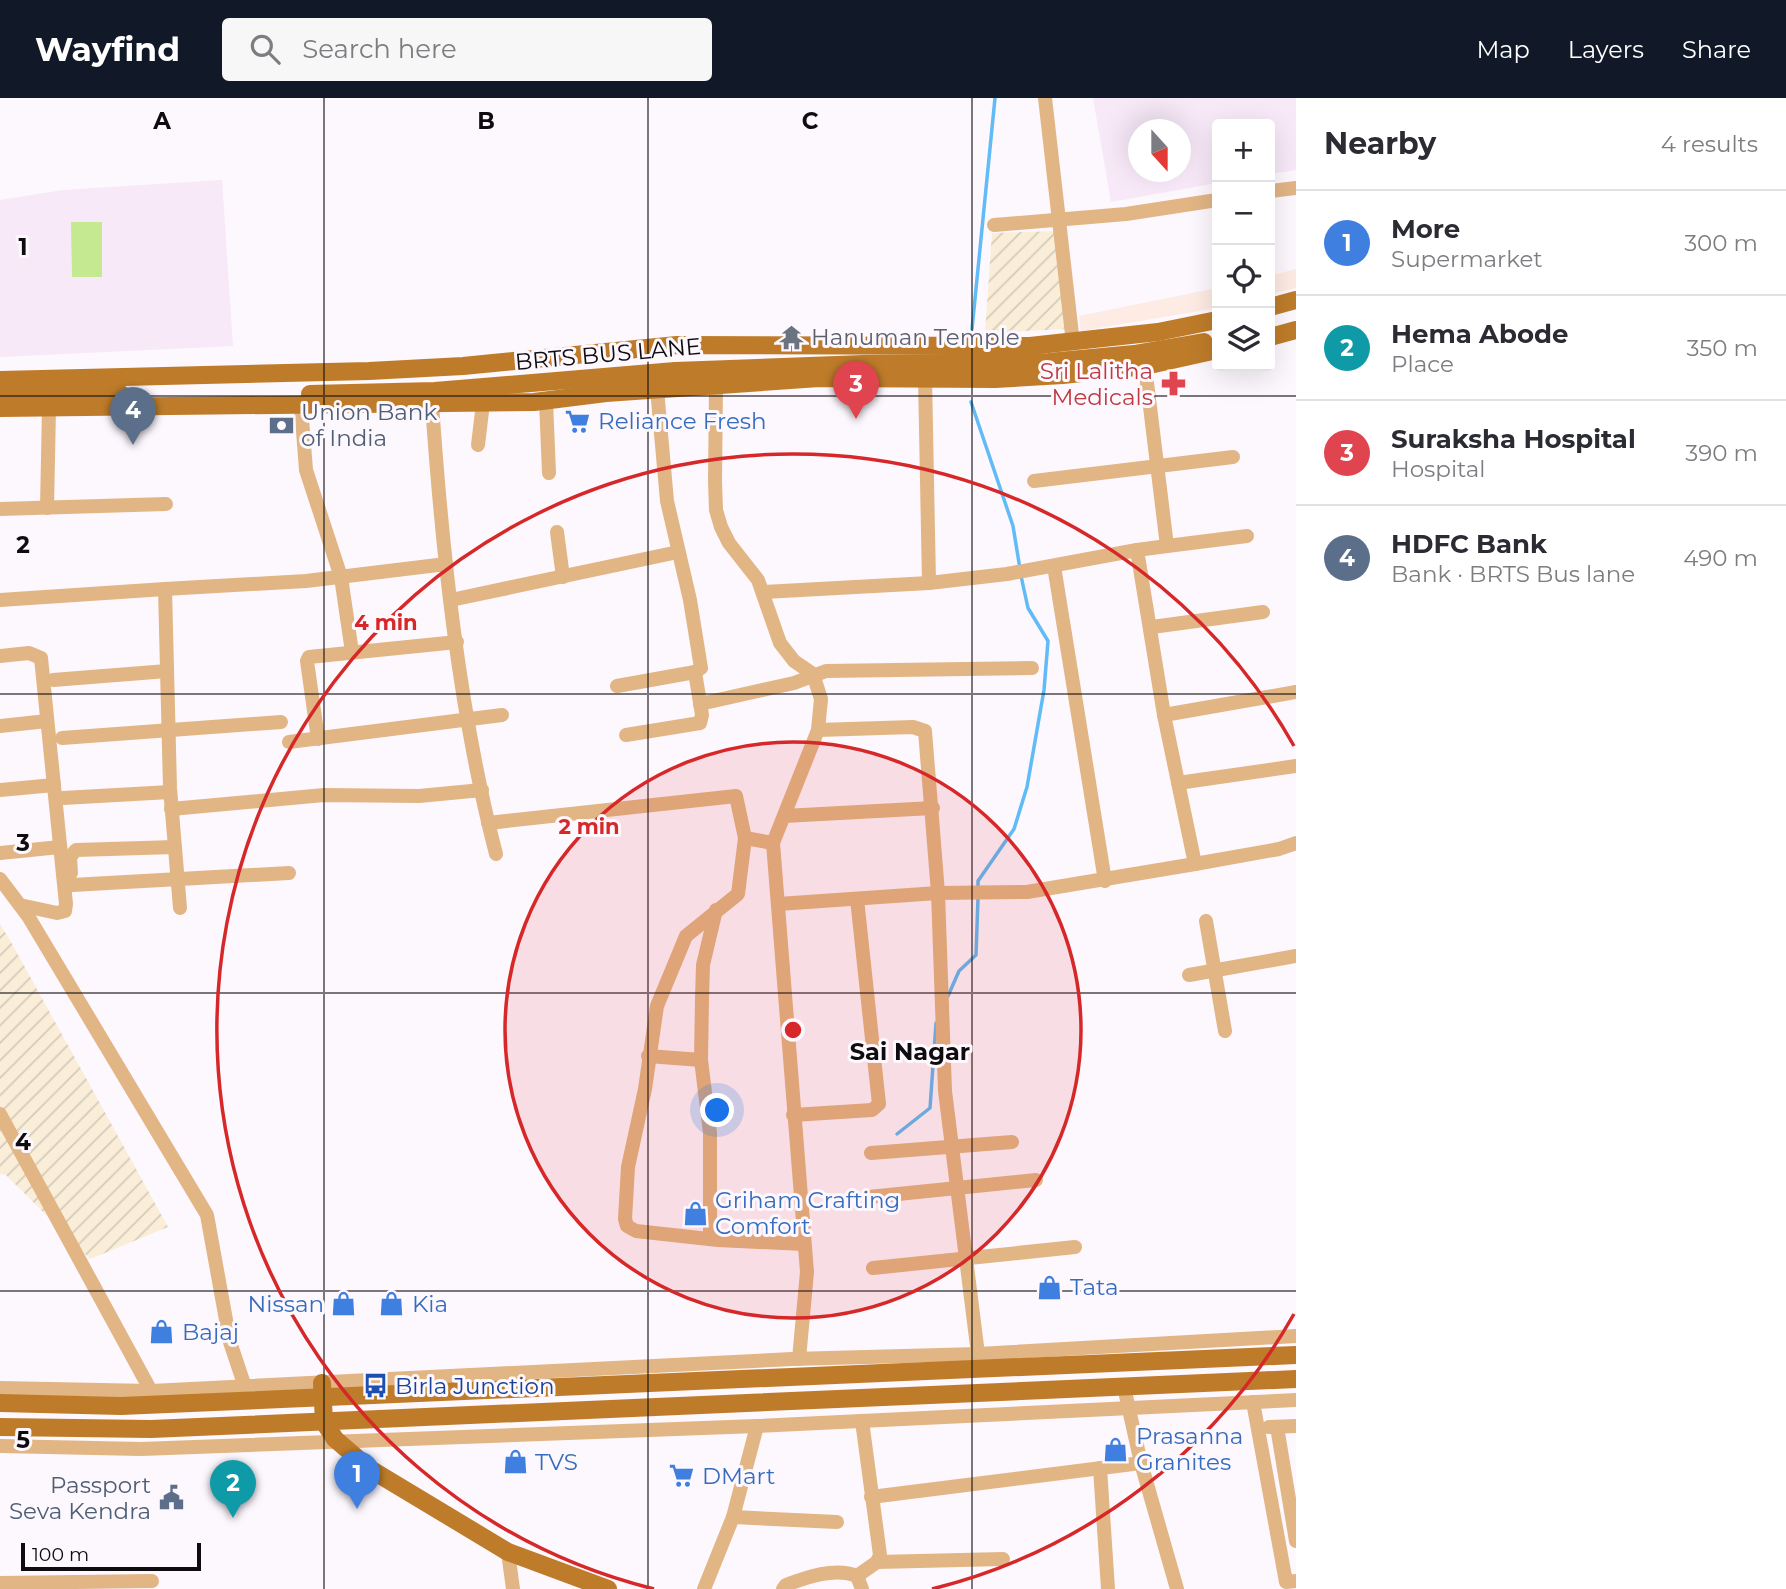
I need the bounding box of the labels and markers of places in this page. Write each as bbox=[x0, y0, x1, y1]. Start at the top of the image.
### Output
temple icon: Hanuman Temple bbox=[777, 323, 805, 351]
place label: Hanuman Temple bbox=[811, 323, 1020, 351]
place label: Sri Lalitha Medicals bbox=[1040, 357, 1153, 411]
pin: 3 bbox=[833, 361, 879, 419]
pharmacy icon: Sri Lalitha Medicals bbox=[1159, 370, 1187, 398]
pin: 4 bbox=[110, 387, 156, 445]
place label: Union Bank of India bbox=[301, 398, 437, 452]
supermarket icon: Reliance Fresh bbox=[564, 407, 592, 435]
place label: Reliance Fresh bbox=[598, 407, 767, 435]
bank icon: Union Bank of India bbox=[267, 411, 295, 439]
centre of rings bbox=[781, 1018, 805, 1042]
place label: Griham Crafting Comfort bbox=[715, 1186, 900, 1240]
shop icon: Griham Crafting Comfort bbox=[681, 1199, 709, 1227]
shop icon: Tata bbox=[1036, 1273, 1064, 1301]
place label: Tata bbox=[1070, 1273, 1119, 1301]
place label: Nissan bbox=[248, 1290, 324, 1318]
shop icon: Nissan bbox=[330, 1290, 358, 1318]
shop icon: Kia bbox=[378, 1290, 406, 1318]
place label: Kia bbox=[412, 1290, 448, 1318]
shop icon: Bajaj bbox=[148, 1318, 176, 1346]
place label: Bajaj bbox=[182, 1318, 239, 1346]
bus stop icon: Birla Junction bbox=[361, 1372, 389, 1400]
place label: Birla Junction bbox=[395, 1372, 554, 1400]
place label: Prasanna Granites bbox=[1136, 1422, 1243, 1476]
shop icon: Prasanna Granites bbox=[1102, 1435, 1130, 1463]
shop icon: TVS bbox=[501, 1448, 529, 1476]
place label: TVS bbox=[535, 1448, 578, 1476]
pin: 1 bbox=[334, 1451, 380, 1509]
pin: 2 bbox=[210, 1460, 256, 1518]
supermarket icon: DMart bbox=[668, 1462, 696, 1490]
place label: DMart bbox=[702, 1462, 775, 1490]
place label: Passport Seva Kendra bbox=[9, 1471, 151, 1525]
public building icon: Passport Seva Kendra bbox=[157, 1484, 185, 1512]

